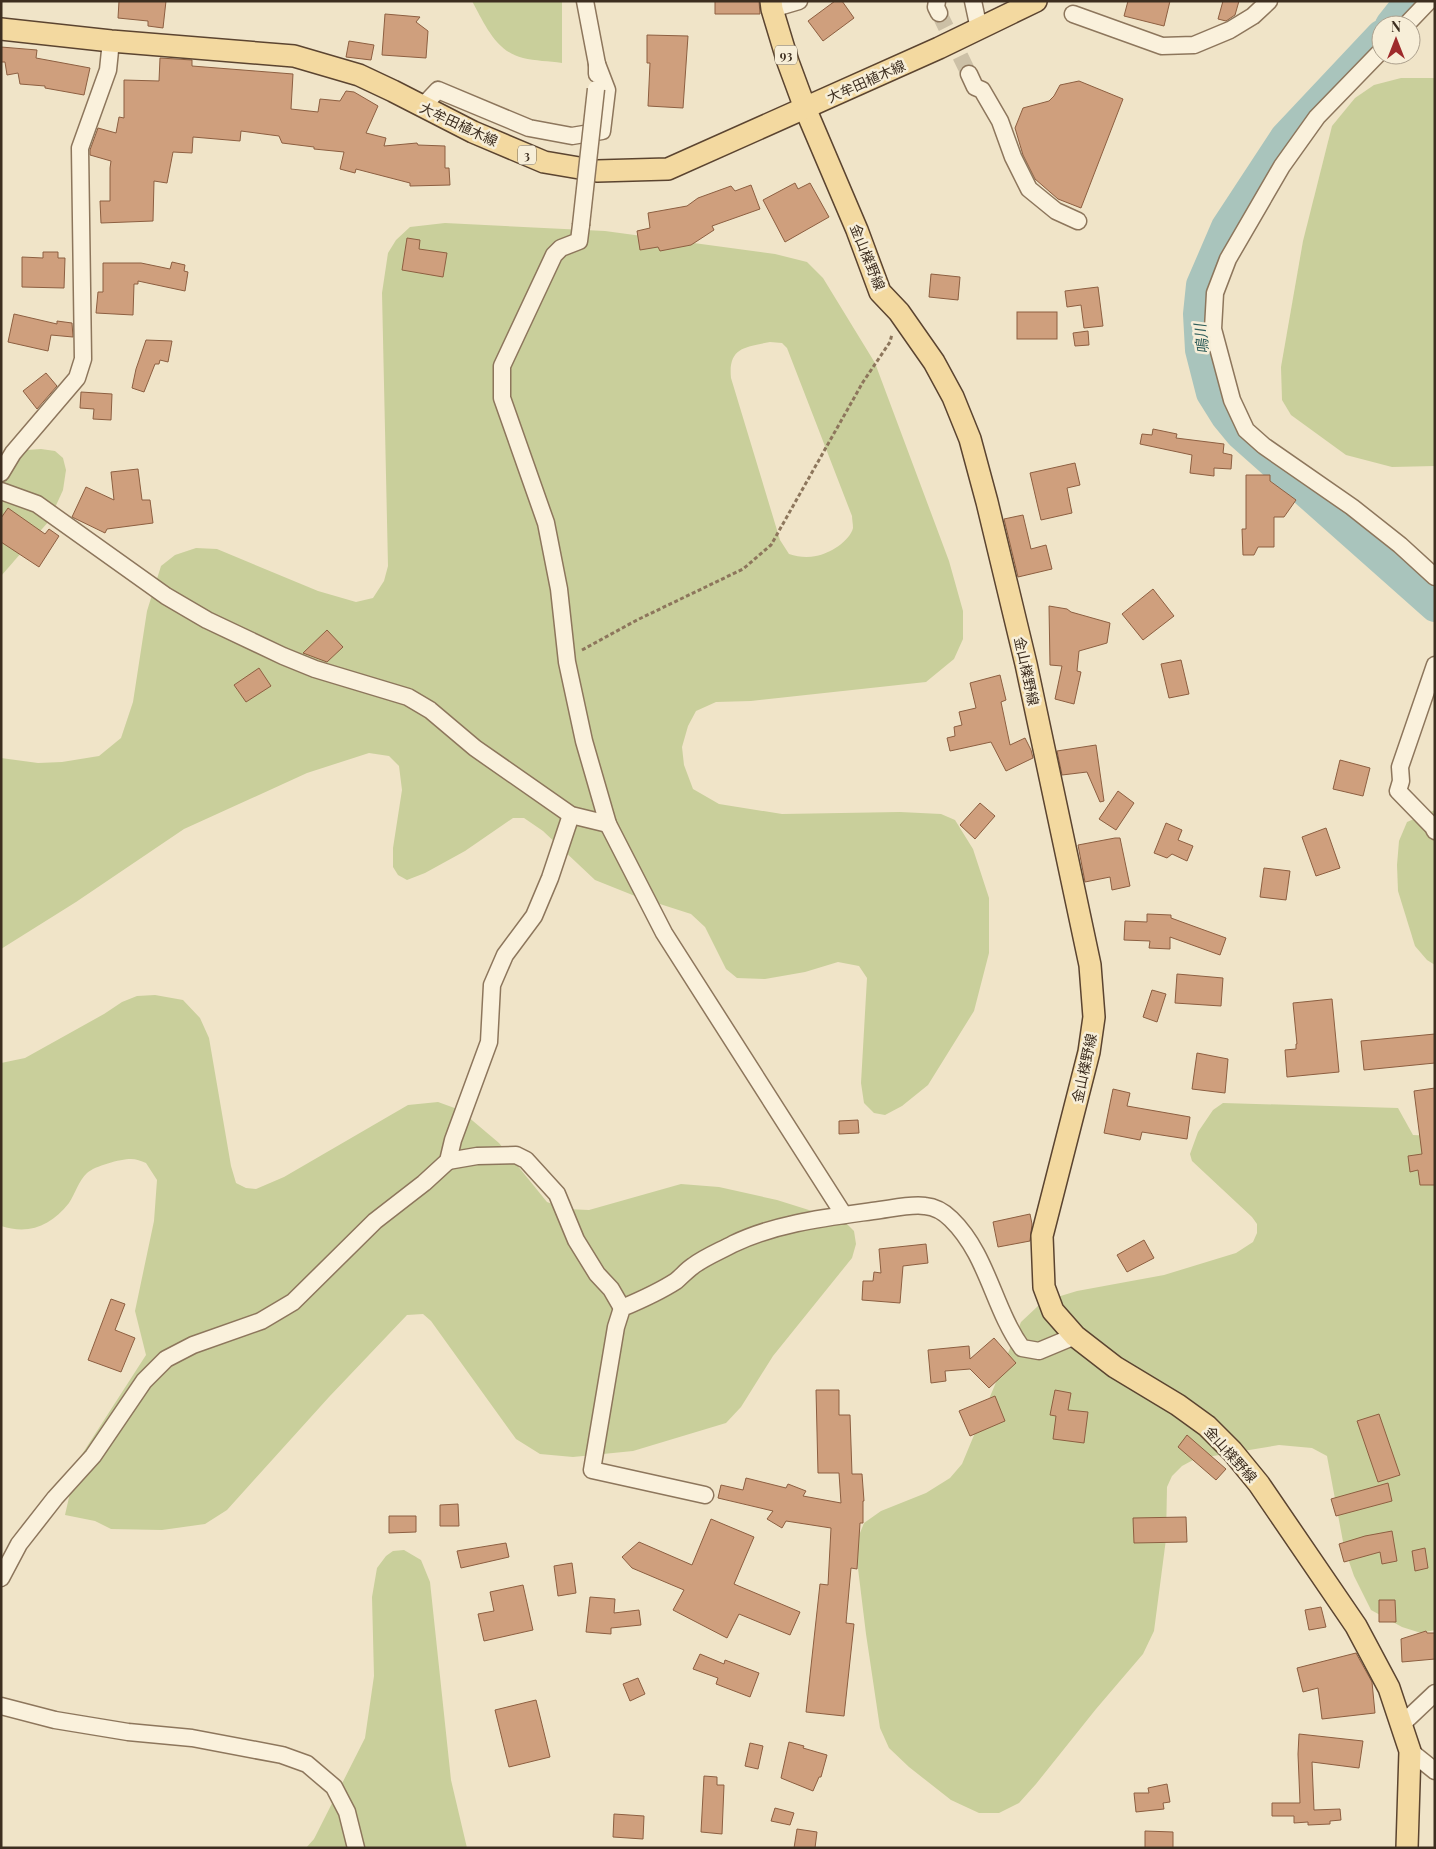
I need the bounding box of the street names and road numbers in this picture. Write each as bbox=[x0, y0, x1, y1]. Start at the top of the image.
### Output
road number: 93 bbox=[775, 46, 797, 64]
street label: 大牟田植木線 bbox=[824, 55, 908, 107]
street label: 大牟田植木線 bbox=[417, 98, 501, 150]
road number: 3 bbox=[518, 146, 536, 164]
street label: 金山檪野線 bbox=[846, 221, 890, 293]
street label: 金山檪野線 bbox=[1010, 635, 1044, 707]
street label: 金山檪野線 bbox=[1067, 1032, 1101, 1104]
street label: 金山檪野線 bbox=[1201, 1422, 1261, 1486]

